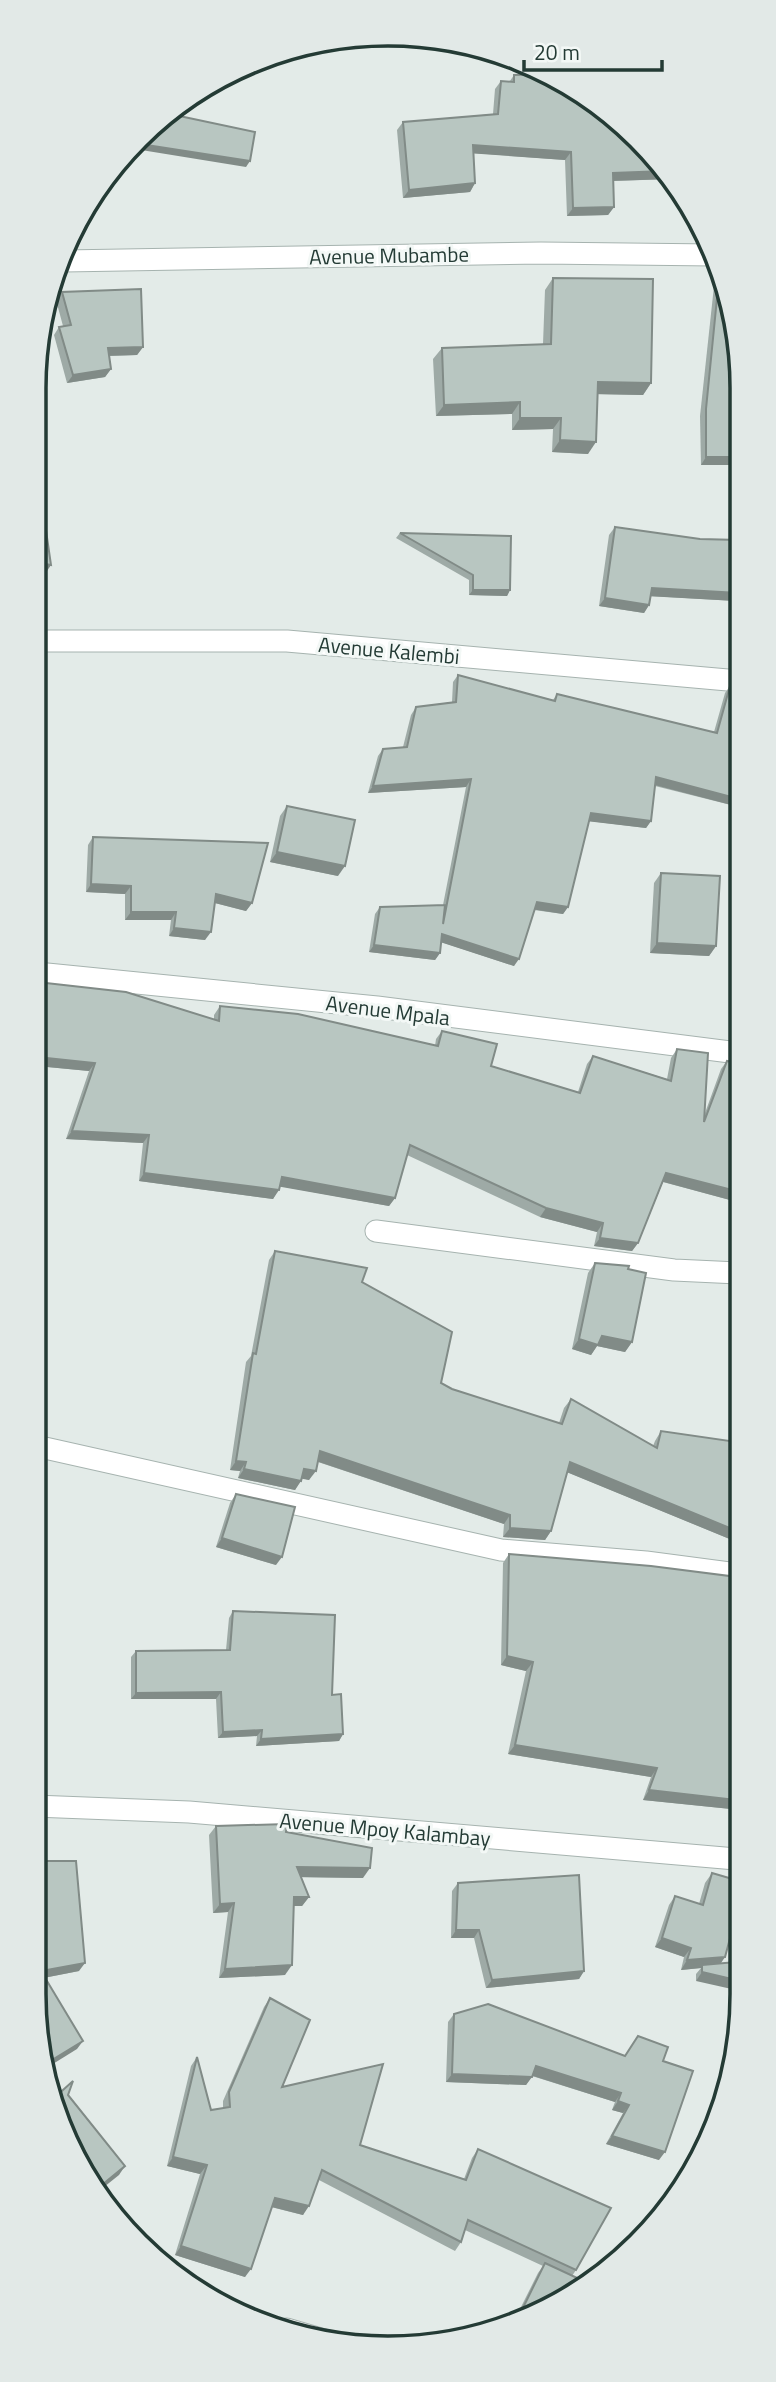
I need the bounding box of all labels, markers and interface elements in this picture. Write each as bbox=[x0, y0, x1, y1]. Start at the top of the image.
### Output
scale bar bbox=[524, 28, 662, 72]
text: 20 m bbox=[534, 36, 580, 68]
street label: Avenue Mubambe bbox=[309, 238, 469, 272]
street label: Avenue Kalembi bbox=[317, 628, 461, 672]
street label: Avenue Mpala bbox=[324, 987, 452, 1034]
street label: Avenue Mpoy Kalambay bbox=[278, 1804, 492, 1854]

